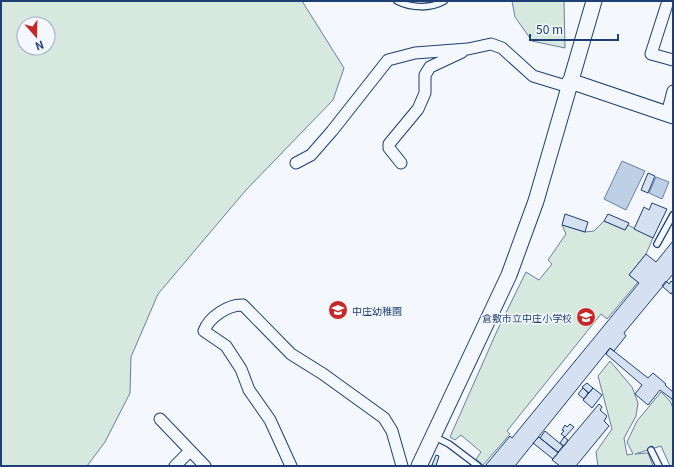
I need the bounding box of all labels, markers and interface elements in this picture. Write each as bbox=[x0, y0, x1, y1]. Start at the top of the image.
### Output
north arrow bbox=[16, 16, 56, 56]
scale bar bbox=[530, 16, 618, 42]
text: 50 m bbox=[536, 20, 563, 37]
text: N bbox=[33, 37, 46, 55]
school or university icon: 中庄幼稚園 bbox=[327, 299, 349, 321]
place label: 中庄幼稚園 bbox=[352, 303, 402, 318]
school or university icon: 倉敷市立中庄小学校 bbox=[575, 306, 597, 328]
place label: 倉敷市立中庄小学校 bbox=[482, 310, 572, 325]

